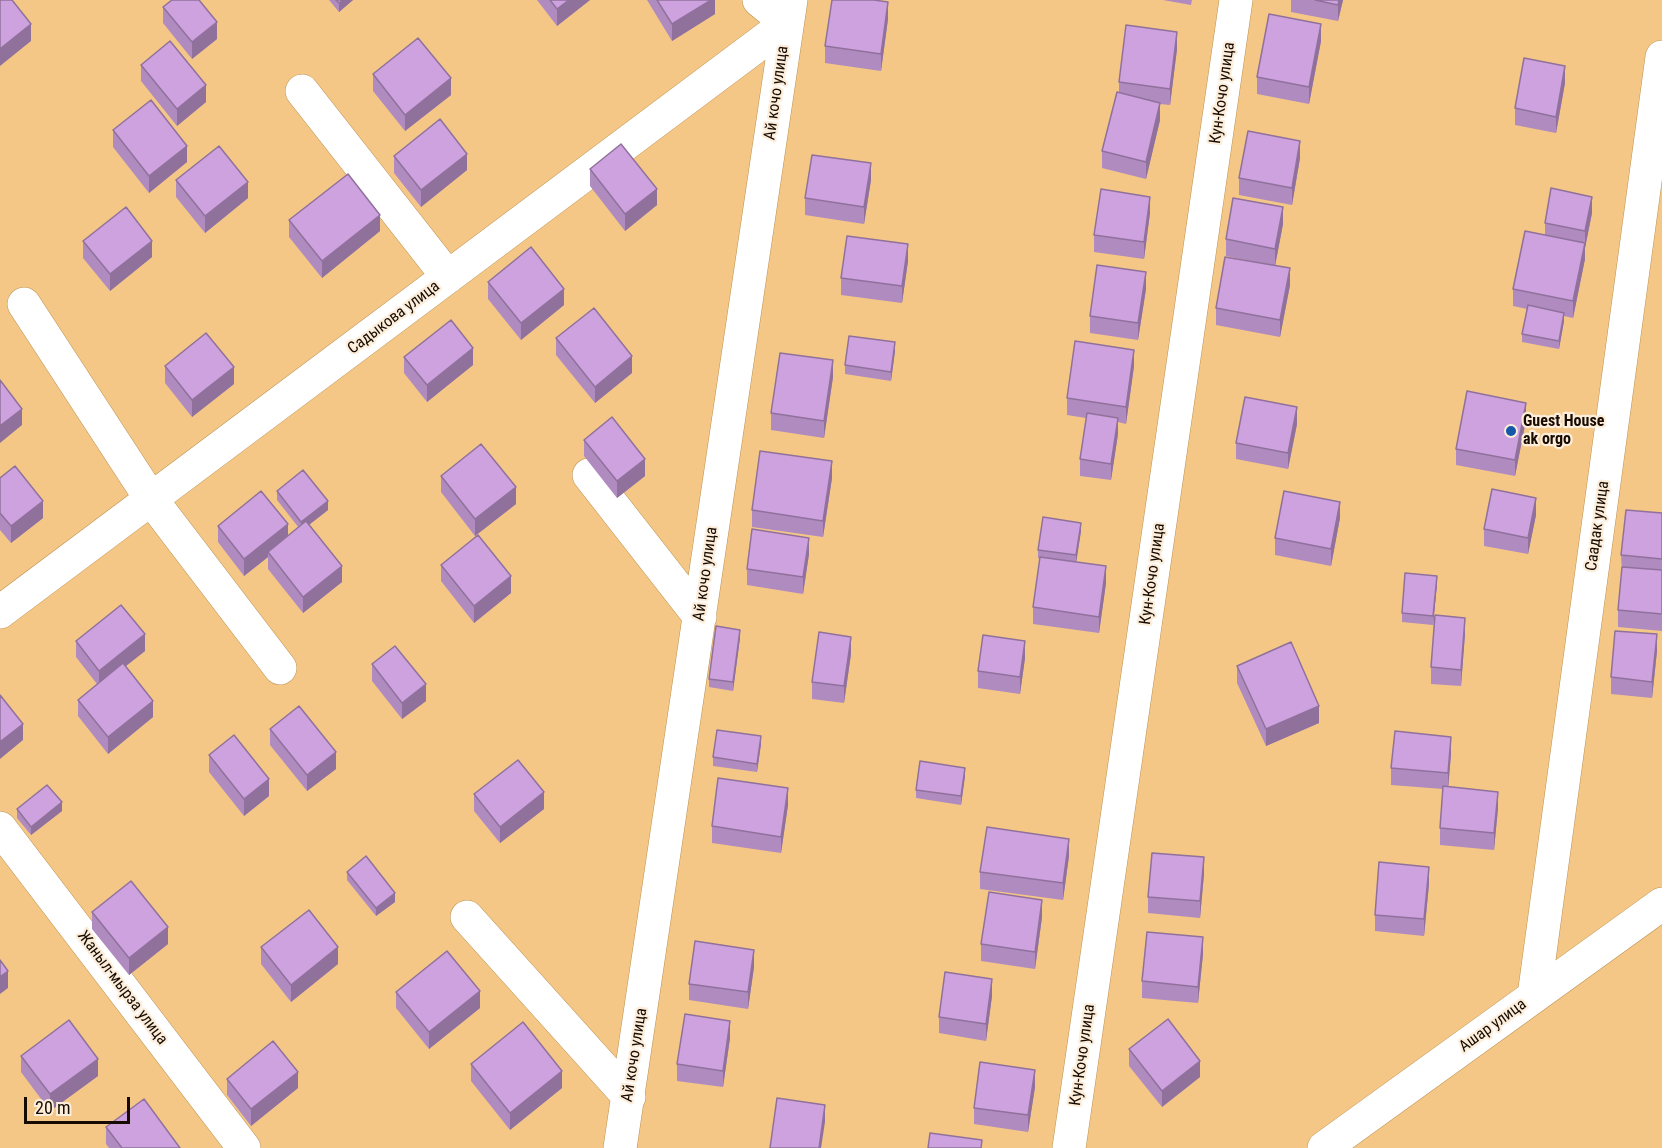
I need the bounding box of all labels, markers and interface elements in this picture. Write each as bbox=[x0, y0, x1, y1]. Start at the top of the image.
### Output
street label: Кун-Кочо улица bbox=[1206, 41, 1240, 145]
street label: Ай кочо улица bbox=[761, 45, 793, 141]
street label: Садыкова улица bbox=[344, 277, 444, 359]
place label: Guest House ak orgo bbox=[1523, 412, 1604, 450]
marker: Guest House ak orgo bbox=[1504, 424, 1518, 438]
street label: Саадак улица bbox=[1582, 480, 1614, 572]
street label: Кун-Кочо улица bbox=[1136, 522, 1170, 626]
street label: Ай кочо улица bbox=[690, 526, 722, 622]
street label: Жаныл-мырза улица bbox=[73, 927, 171, 1049]
street label: Ашар улица bbox=[1456, 995, 1530, 1057]
street label: Кун-Кочо улица bbox=[1066, 1003, 1100, 1107]
street label: Ай кочо улица bbox=[618, 1007, 652, 1103]
scale bar bbox=[27, 1085, 134, 1123]
text: 20 m bbox=[35, 1097, 70, 1118]

